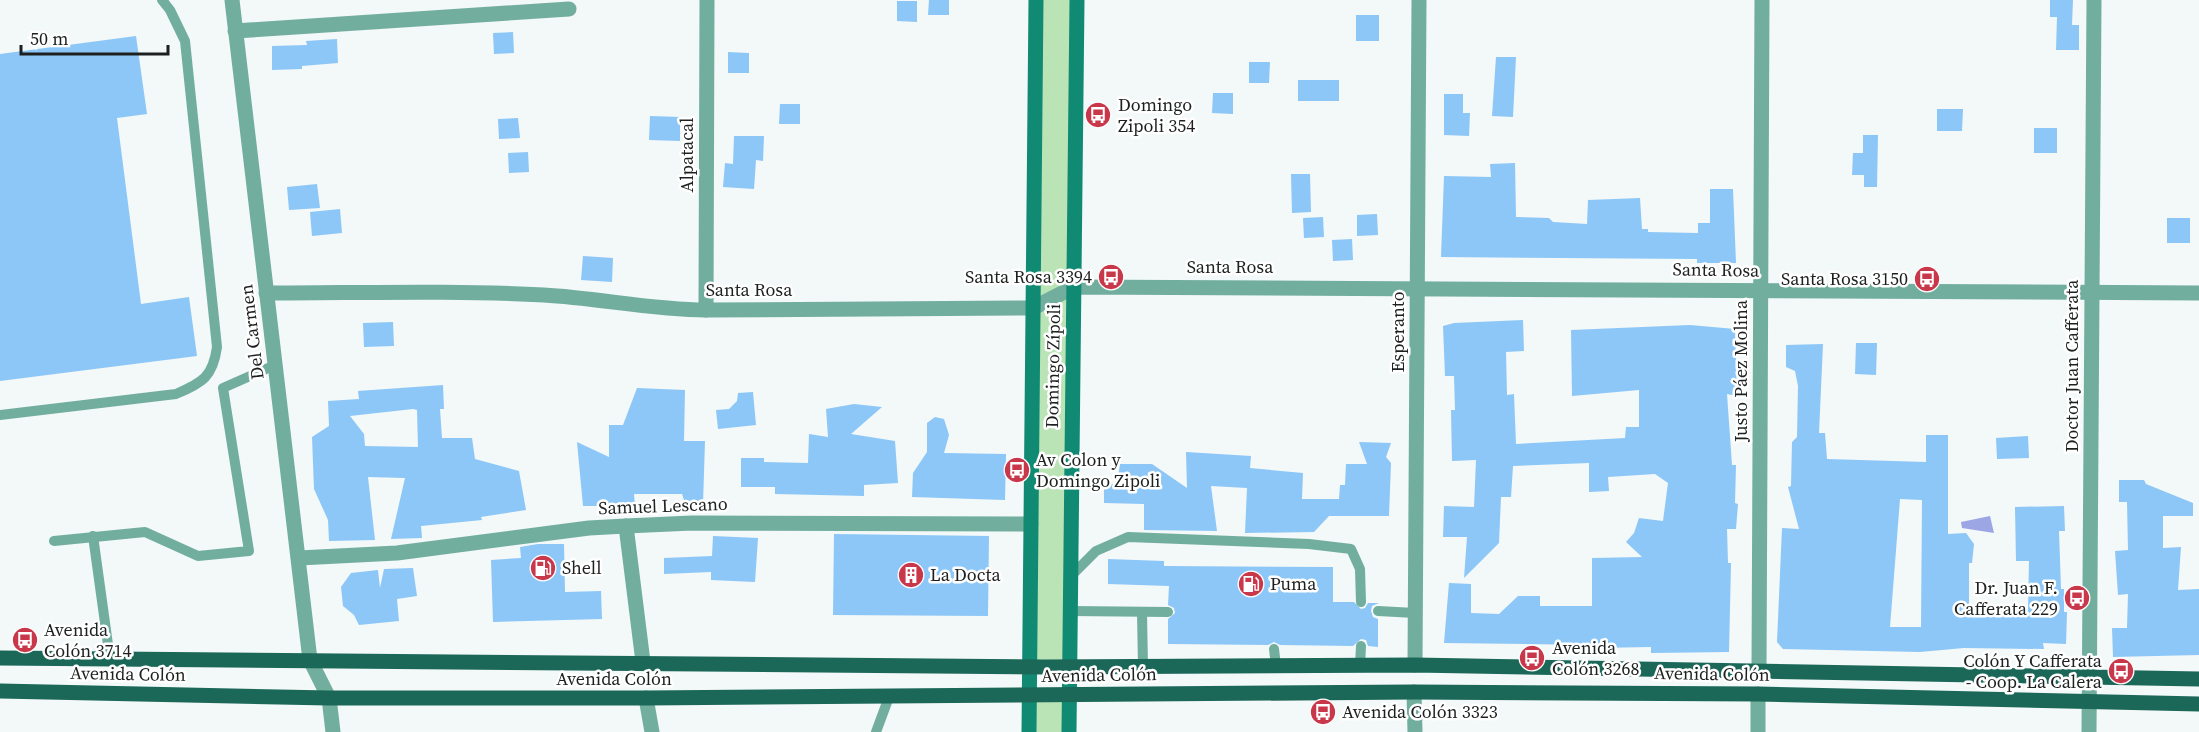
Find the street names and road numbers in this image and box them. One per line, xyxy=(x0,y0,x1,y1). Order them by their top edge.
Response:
street label: Alpatacal xyxy=(674,118,699,192)
street label: Santa Rosa xyxy=(1187,254,1274,279)
street label: Santa Rosa xyxy=(1672,256,1760,283)
street label: Santa Rosa xyxy=(706,277,793,302)
street label: Doctor Juan Cafferata xyxy=(2059,279,2084,452)
street label: Del Carmen xyxy=(233,283,270,381)
street label: Esperanto xyxy=(1385,291,1410,373)
street label: Justo Páez Molina xyxy=(1728,299,1753,443)
street label: Domingo Zípoli xyxy=(1039,304,1066,428)
street label: Samuel Lescano xyxy=(598,491,728,520)
street label: Avenida Colón xyxy=(70,660,186,687)
street label: Avenida Colón xyxy=(1654,660,1770,687)
street label: Avenida Colón xyxy=(1041,661,1157,688)
street label: Avenida Colón xyxy=(556,666,672,691)

